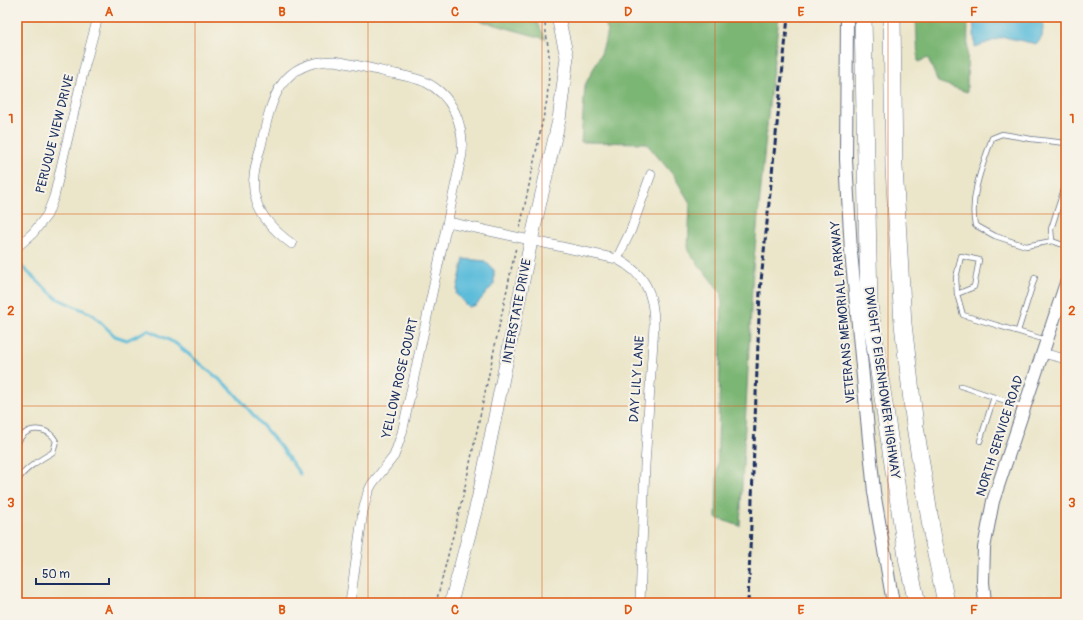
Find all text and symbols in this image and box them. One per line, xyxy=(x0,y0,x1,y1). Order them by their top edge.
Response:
text: A xyxy=(105,4,114,20)
text: B xyxy=(278,4,286,20)
text: C xyxy=(451,4,459,20)
text: D xyxy=(624,4,632,20)
text: E xyxy=(798,4,805,20)
text: F xyxy=(970,4,978,20)
street label: PERUQUE VIEW DRIVE xyxy=(32,73,78,195)
text: 1 xyxy=(8,111,14,127)
text: 1 xyxy=(1069,111,1075,127)
street label: VETERANS MEMORIAL PARKWAY xyxy=(827,220,859,404)
street label: INTERSTATE DRIVE xyxy=(499,257,535,365)
street label: DWIGHT D EISENHOWER HIGHWAY xyxy=(861,286,903,481)
text: 2 xyxy=(7,303,15,319)
text: 2 xyxy=(1068,303,1076,319)
street label: YELLOW ROSE COURT xyxy=(378,316,422,441)
street label: DAY LILY LANE xyxy=(626,335,648,423)
street label: NORTH SERVICE ROAD xyxy=(973,374,1027,498)
text: 3 xyxy=(7,495,15,511)
text: 3 xyxy=(1068,495,1076,511)
scale bar xyxy=(36,560,109,586)
text: 50 m xyxy=(42,567,70,582)
text: A xyxy=(105,602,114,618)
text: B xyxy=(278,602,286,618)
text: C xyxy=(451,602,459,618)
text: D xyxy=(624,602,632,618)
text: E xyxy=(798,602,805,618)
text: F xyxy=(970,602,978,618)

